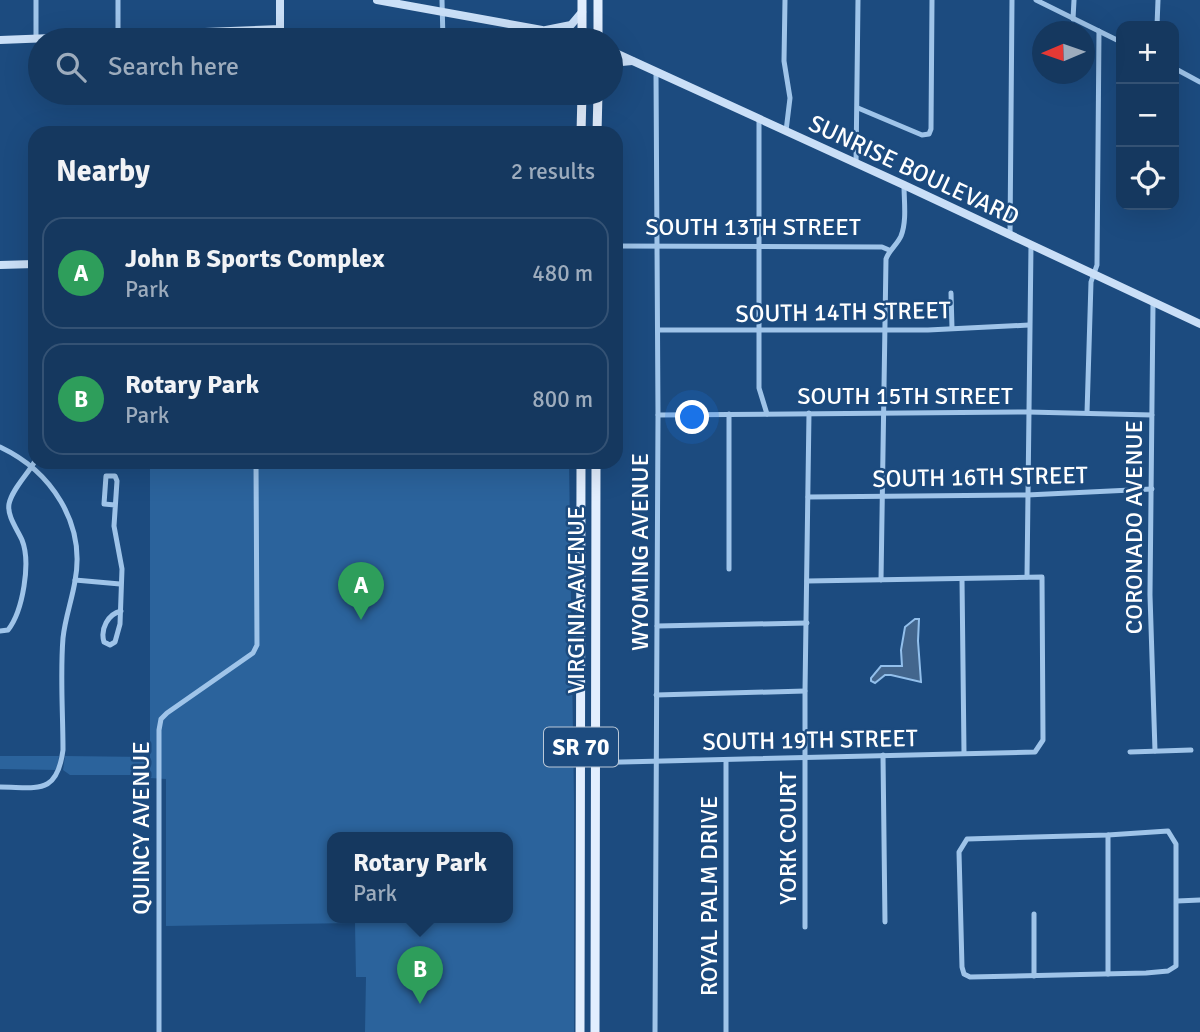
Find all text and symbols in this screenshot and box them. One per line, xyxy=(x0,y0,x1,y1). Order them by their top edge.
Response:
north arrow xyxy=(1032,21,1095,84)
map controls xyxy=(1116,21,1179,210)
button: + xyxy=(1116,21,1179,84)
search box xyxy=(28,28,623,105)
icon: search xyxy=(52,48,90,86)
text: Search here xyxy=(108,51,239,83)
button: − xyxy=(1116,84,1179,147)
street label: SUNRISE BOULEVARD xyxy=(804,108,1024,232)
button: locate xyxy=(1116,147,1179,210)
text: Nearby xyxy=(56,153,150,190)
text: 2 results xyxy=(511,157,595,186)
street label: SOUTH 13TH STREET xyxy=(645,212,861,242)
text: John B Sports Complex xyxy=(125,243,384,275)
text: A xyxy=(74,259,88,288)
text: 480 m xyxy=(532,259,593,288)
text: Park xyxy=(125,275,169,304)
street label: SOUTH 14TH STREET xyxy=(735,295,951,329)
text: Rotary Park xyxy=(125,369,259,401)
street label: SOUTH 15TH STREET xyxy=(797,381,1013,411)
text: B xyxy=(74,385,88,414)
text: 800 m xyxy=(532,385,593,414)
your location xyxy=(675,400,709,434)
text: Park xyxy=(125,401,169,430)
street label: CORONADO AVENUE xyxy=(1119,420,1149,634)
street label: WYOMING AVENUE xyxy=(625,453,655,651)
street label: SOUTH 16TH STREET xyxy=(872,460,1088,494)
street label: VIRGINIA AVENUE xyxy=(561,506,591,694)
pin: A xyxy=(338,562,384,620)
street label: SOUTH 19TH STREET xyxy=(702,723,918,757)
road number: SR 70 xyxy=(544,727,618,766)
street label: QUINCY AVENUE xyxy=(126,741,156,915)
street label: YORK COURT xyxy=(773,771,803,905)
street label: ROYAL PALM DRIVE xyxy=(694,796,724,996)
popup xyxy=(327,832,513,923)
text: Rotary Park xyxy=(353,847,487,879)
text: Park xyxy=(353,879,397,908)
pin: B xyxy=(397,946,443,1004)

